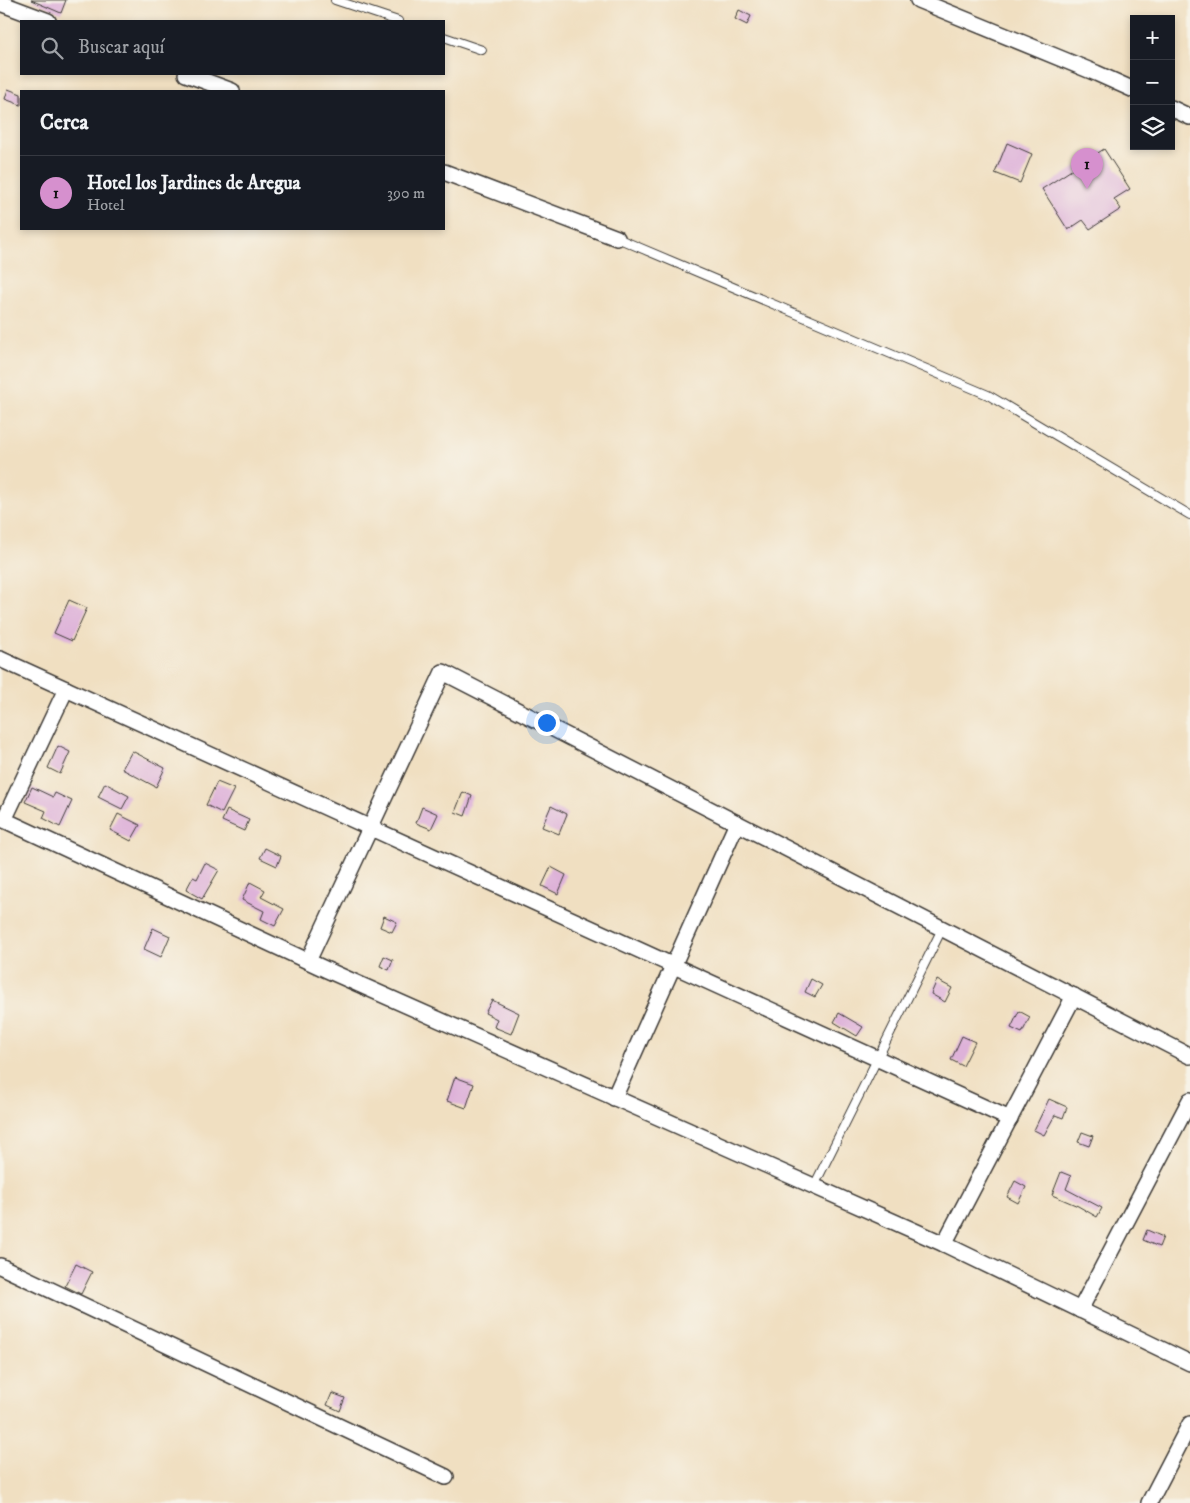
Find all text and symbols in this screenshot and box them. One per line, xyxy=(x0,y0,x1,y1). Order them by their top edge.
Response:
map controls xyxy=(1130,15,1175,150)
button: + xyxy=(1130,15,1175,60)
search box xyxy=(20,20,445,75)
icon: search xyxy=(38,34,66,62)
text: Buscar aquí xyxy=(78,36,164,59)
button: − xyxy=(1130,60,1175,105)
button: layers xyxy=(1130,105,1175,150)
text: Cerca xyxy=(40,110,88,136)
pin: 1 xyxy=(1071,148,1103,189)
text: Hotel los Jardines de Aregua xyxy=(87,172,301,195)
text: 1 xyxy=(53,183,59,203)
text: 390 m xyxy=(387,183,425,203)
text: Hotel xyxy=(87,195,125,215)
your location xyxy=(534,710,560,736)

